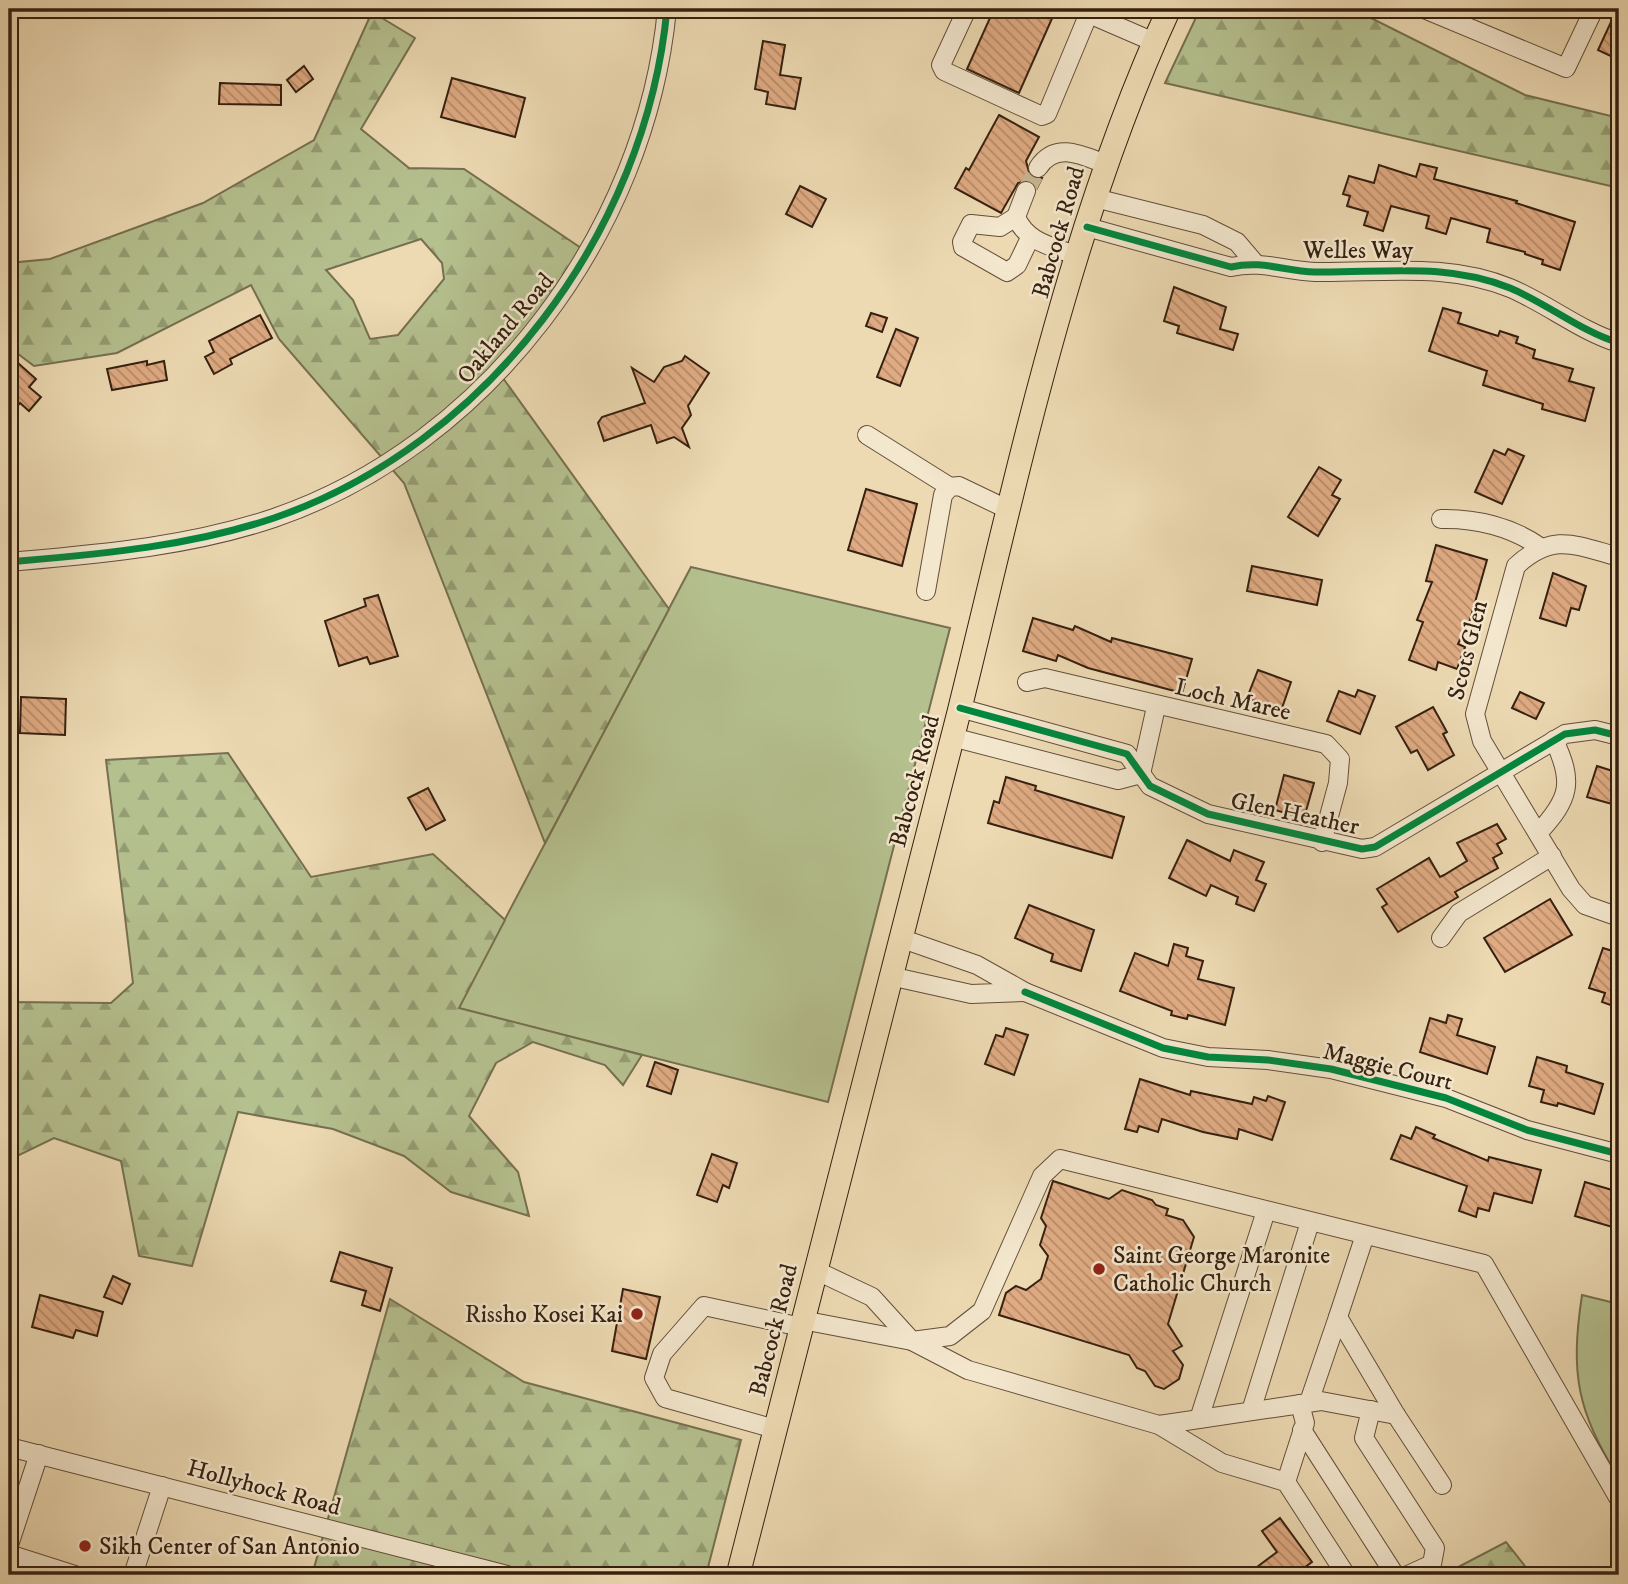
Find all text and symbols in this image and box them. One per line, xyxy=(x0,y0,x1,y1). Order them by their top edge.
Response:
street label: Babcock Road xyxy=(1026,163,1092,302)
street label: Welles Way xyxy=(1302,236,1414,266)
street label: Oakland Road xyxy=(451,267,561,390)
street label: Scots Glen xyxy=(1441,597,1495,703)
street label: Loch Maree xyxy=(1172,672,1294,728)
street label: Babcock Road xyxy=(883,712,947,851)
street label: Glen Heather xyxy=(1228,786,1362,842)
street label: Maggie Court xyxy=(1320,1036,1456,1098)
place label: Saint George Maronite Catholic Church xyxy=(1113,1241,1330,1299)
street label: Babcock Road xyxy=(743,1261,805,1400)
marker: Saint George Maronite Catholic Church xyxy=(1091,1261,1107,1277)
place label: Rissho Kosei Kai xyxy=(465,1300,623,1330)
marker: Rissho Kosei Kai xyxy=(629,1306,645,1322)
street label: Hollyhock Road xyxy=(184,1453,344,1523)
place label: Sikh Center of San Antonio xyxy=(99,1532,360,1562)
marker: Sikh Center of San Antonio xyxy=(77,1538,93,1554)

